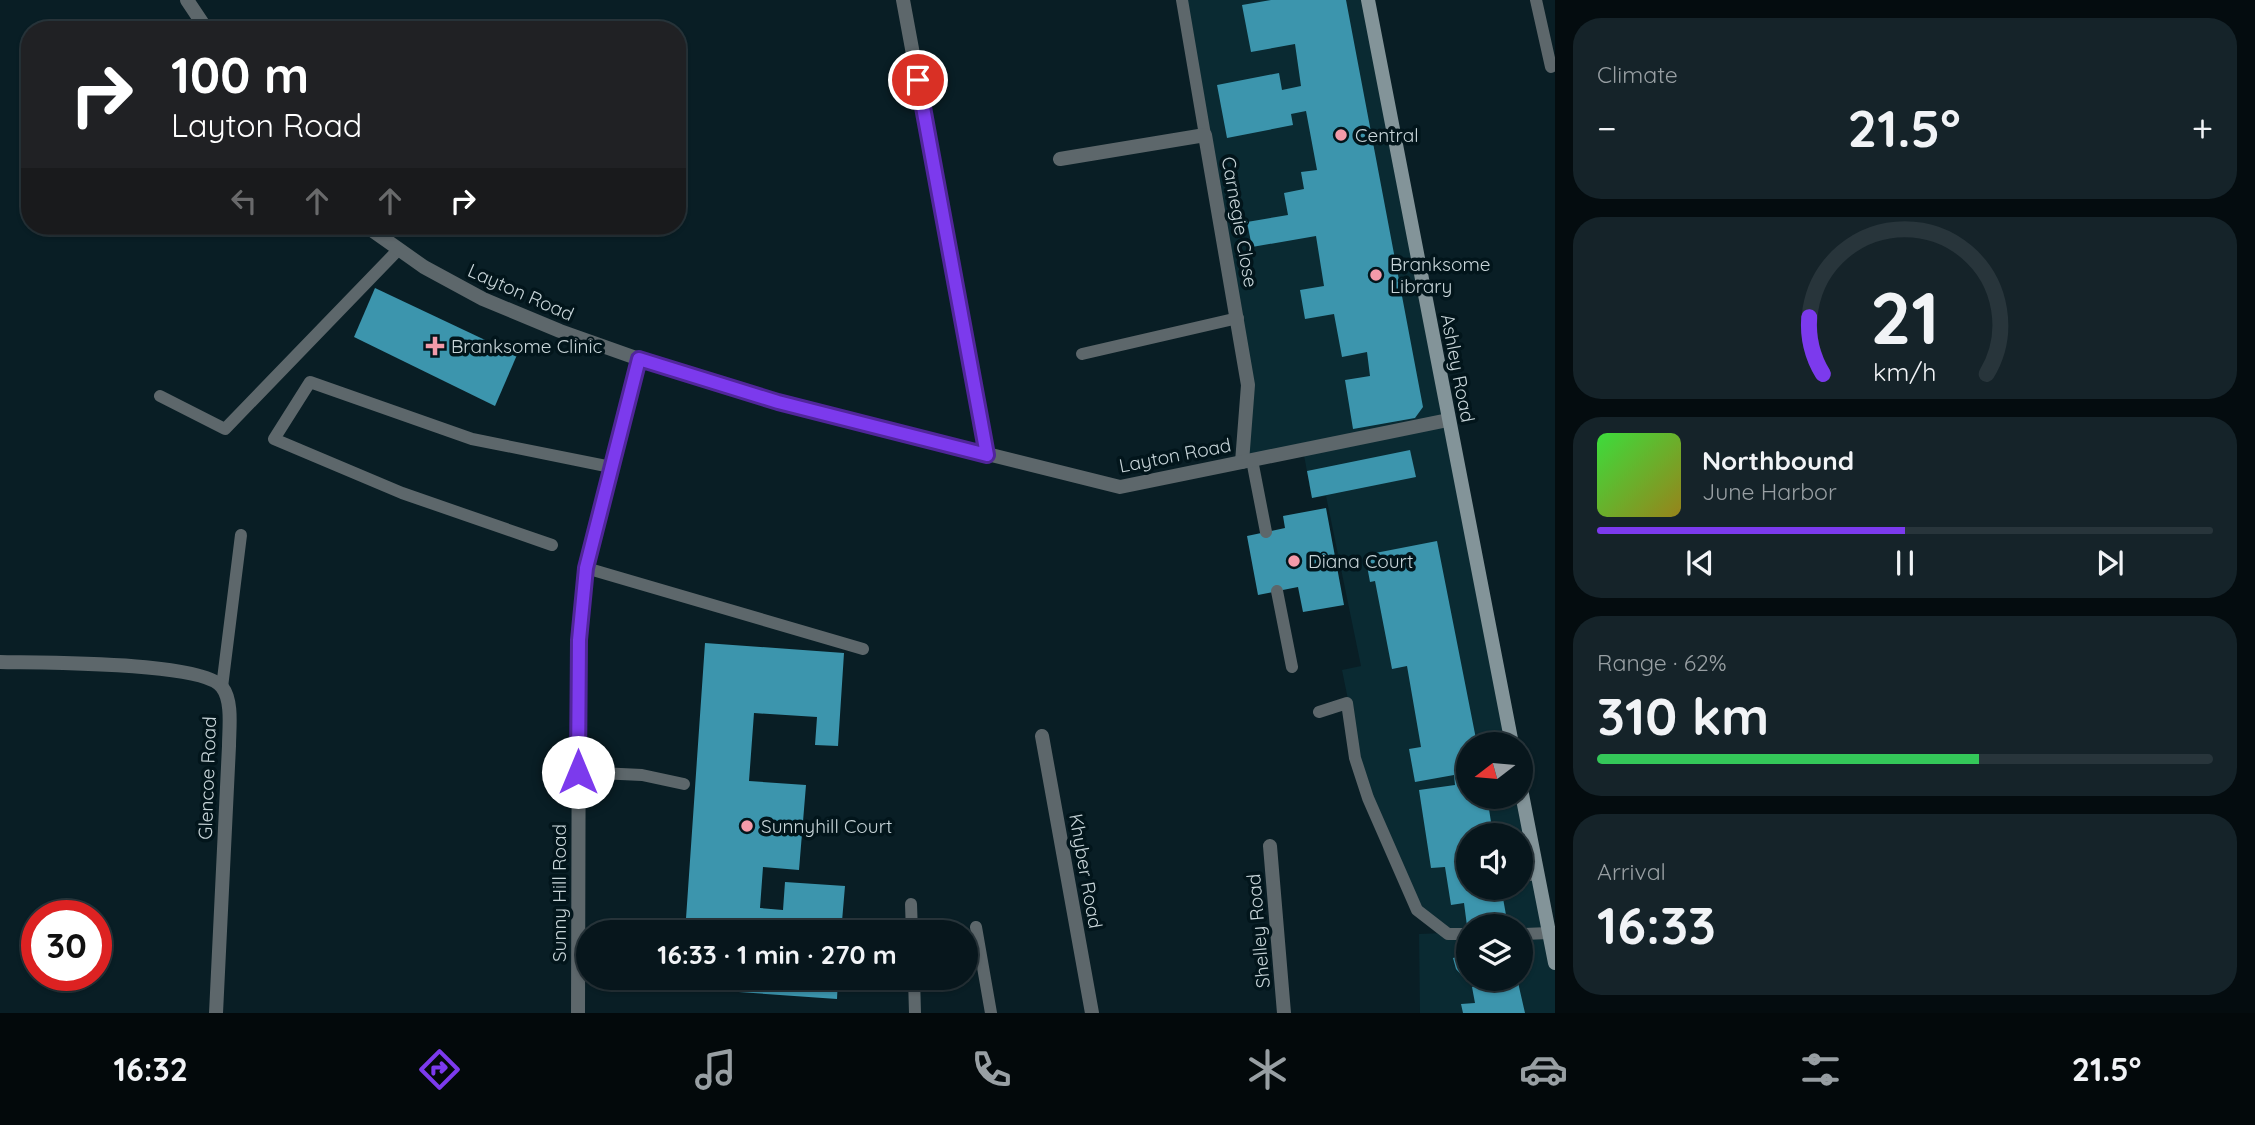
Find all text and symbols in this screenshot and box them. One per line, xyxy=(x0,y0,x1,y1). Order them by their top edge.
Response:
text: 100 m xyxy=(171,44,309,105)
icon: right xyxy=(56,49,147,140)
pin xyxy=(888,50,948,110)
text: Climate xyxy=(1597,60,1678,89)
icon: arrive xyxy=(899,61,937,99)
text: 21.5° xyxy=(1848,95,1961,160)
text: − xyxy=(1597,104,1617,152)
text: + xyxy=(2192,104,2213,152)
text: Layton Road xyxy=(171,105,362,145)
place label: Central xyxy=(1355,123,1419,147)
marker: Central xyxy=(1333,127,1349,143)
street label: Carnegie Close xyxy=(1217,155,1263,289)
icon: left xyxy=(225,182,263,220)
icon: ahead xyxy=(298,182,336,220)
icon: ahead xyxy=(371,182,409,220)
icon: right xyxy=(444,182,482,220)
place label: Branksome Library xyxy=(1390,252,1490,298)
street label: Layton Road xyxy=(464,258,578,326)
marker: Branksome Library xyxy=(1368,267,1384,283)
text: 21 xyxy=(1870,271,1940,362)
street label: Ashley Road xyxy=(1436,312,1480,424)
place label: Branksome Clinic xyxy=(451,334,603,358)
marker: Branksome Clinic xyxy=(425,336,445,356)
text: km/h xyxy=(1873,356,1937,387)
street label: Layton Road xyxy=(1117,432,1233,478)
text: Northbound xyxy=(1702,444,1854,477)
text: June Harbor xyxy=(1702,477,1837,506)
icon: previous xyxy=(1681,544,1719,582)
icon: pause xyxy=(1886,544,1924,582)
icon: next xyxy=(2091,544,2129,582)
place label: Diana Court xyxy=(1308,549,1413,573)
marker: Diana Court xyxy=(1286,553,1302,569)
text: Range · 62% xyxy=(1597,648,1727,677)
text: 310 km xyxy=(1597,683,1769,748)
street label: Glencoe Road xyxy=(193,716,221,840)
north arrow xyxy=(1456,732,1533,808)
map controls xyxy=(1456,732,1533,991)
position arrow xyxy=(541,735,615,809)
street label: Khyber Road xyxy=(1064,812,1108,930)
place label: Sunnyhill Court xyxy=(761,814,892,838)
marker: Sunnyhill Court xyxy=(739,818,755,834)
button: sound xyxy=(1456,823,1533,900)
street label: Sunny Hill Road xyxy=(547,824,571,962)
text: Arrival xyxy=(1597,857,1666,886)
street label: Shelley Road xyxy=(1241,873,1275,989)
text: 16:33 xyxy=(1597,892,1716,957)
speed limit sign: 30 xyxy=(21,900,112,991)
button: layers xyxy=(1456,914,1533,991)
text: 16:33 · 1 min · 270 m xyxy=(657,938,897,971)
icon: directions xyxy=(415,1045,464,1094)
icon: music xyxy=(691,1045,740,1094)
icon: phone xyxy=(967,1045,1016,1094)
icon: climate xyxy=(1243,1045,1292,1094)
icon: car xyxy=(1519,1045,1568,1094)
icon: filters xyxy=(1796,1045,1845,1094)
text: 16:32 xyxy=(114,1049,188,1089)
text: 21.5° xyxy=(2072,1049,2141,1089)

